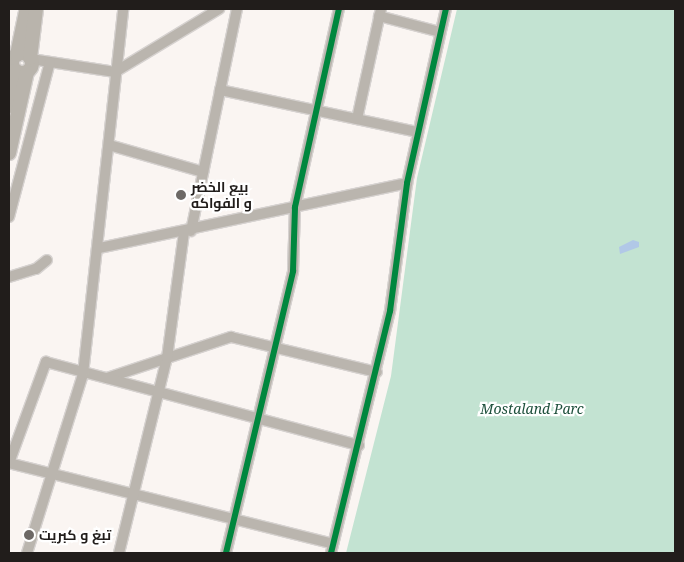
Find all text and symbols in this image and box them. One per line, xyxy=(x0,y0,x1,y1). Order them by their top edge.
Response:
place label: بيع الخضر و الفواكه xyxy=(191,179,252,212)
marker: بيع الخضر و الفواكه xyxy=(175,189,187,201)
park label: Mostaland Parc xyxy=(480,401,584,417)
place label: تبغ و كبريت xyxy=(39,527,111,543)
marker: تبغ و كبريت xyxy=(23,529,35,541)

